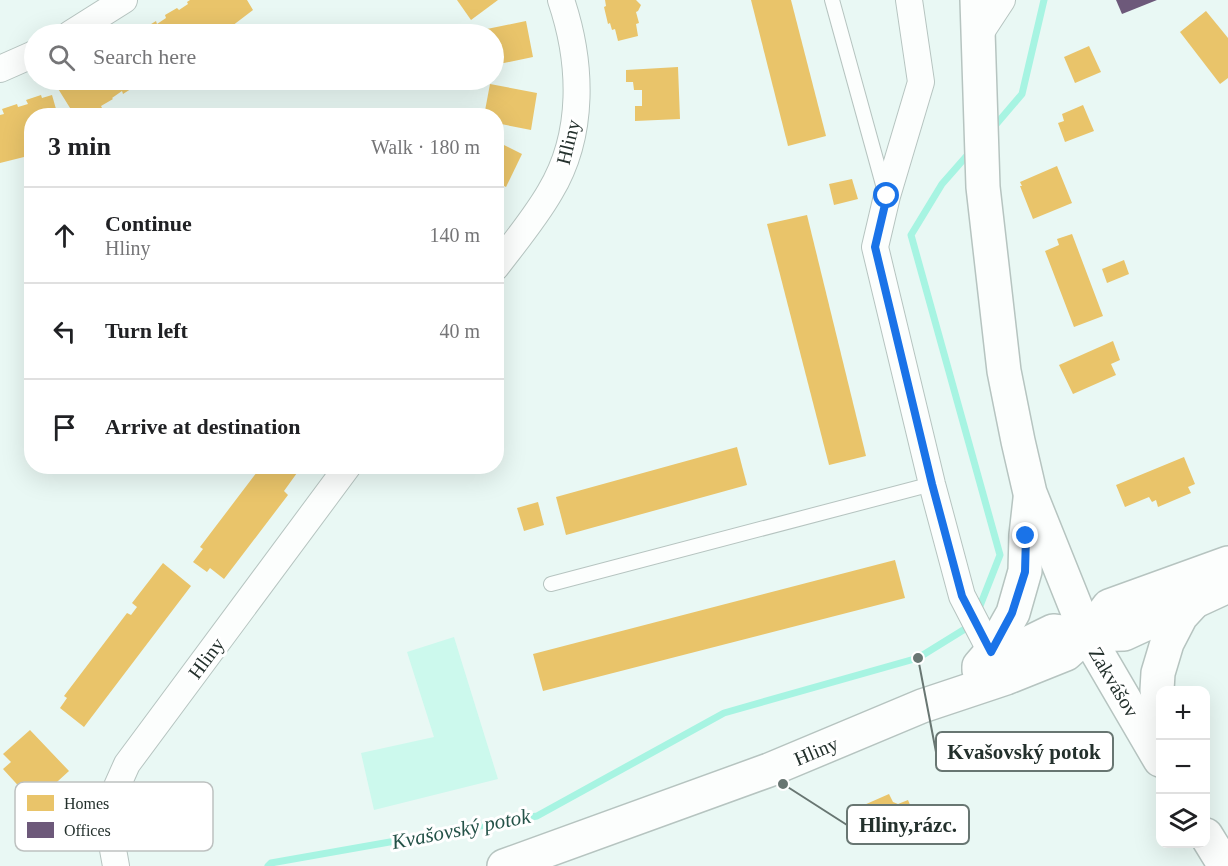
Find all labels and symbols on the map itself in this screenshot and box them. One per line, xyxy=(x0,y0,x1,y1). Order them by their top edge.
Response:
street label: Hliny xyxy=(552,117,585,167)
route start xyxy=(873,182,899,208)
route end xyxy=(1012,522,1038,548)
street label: Hliny xyxy=(184,633,229,683)
street label: Zakvášov xyxy=(1085,643,1143,721)
street label: Hliny xyxy=(791,732,842,771)
callout: Kvašovský potok xyxy=(936,732,1113,771)
text: Kvašovský potok xyxy=(947,740,1101,764)
legend xyxy=(15,782,213,851)
text: Homes xyxy=(64,795,109,812)
water label: Kvašovský potok xyxy=(389,804,533,854)
callout: Hliny,rázc. xyxy=(847,805,969,844)
text: Hliny,rázc. xyxy=(859,813,957,837)
text: Offices xyxy=(64,822,111,839)

